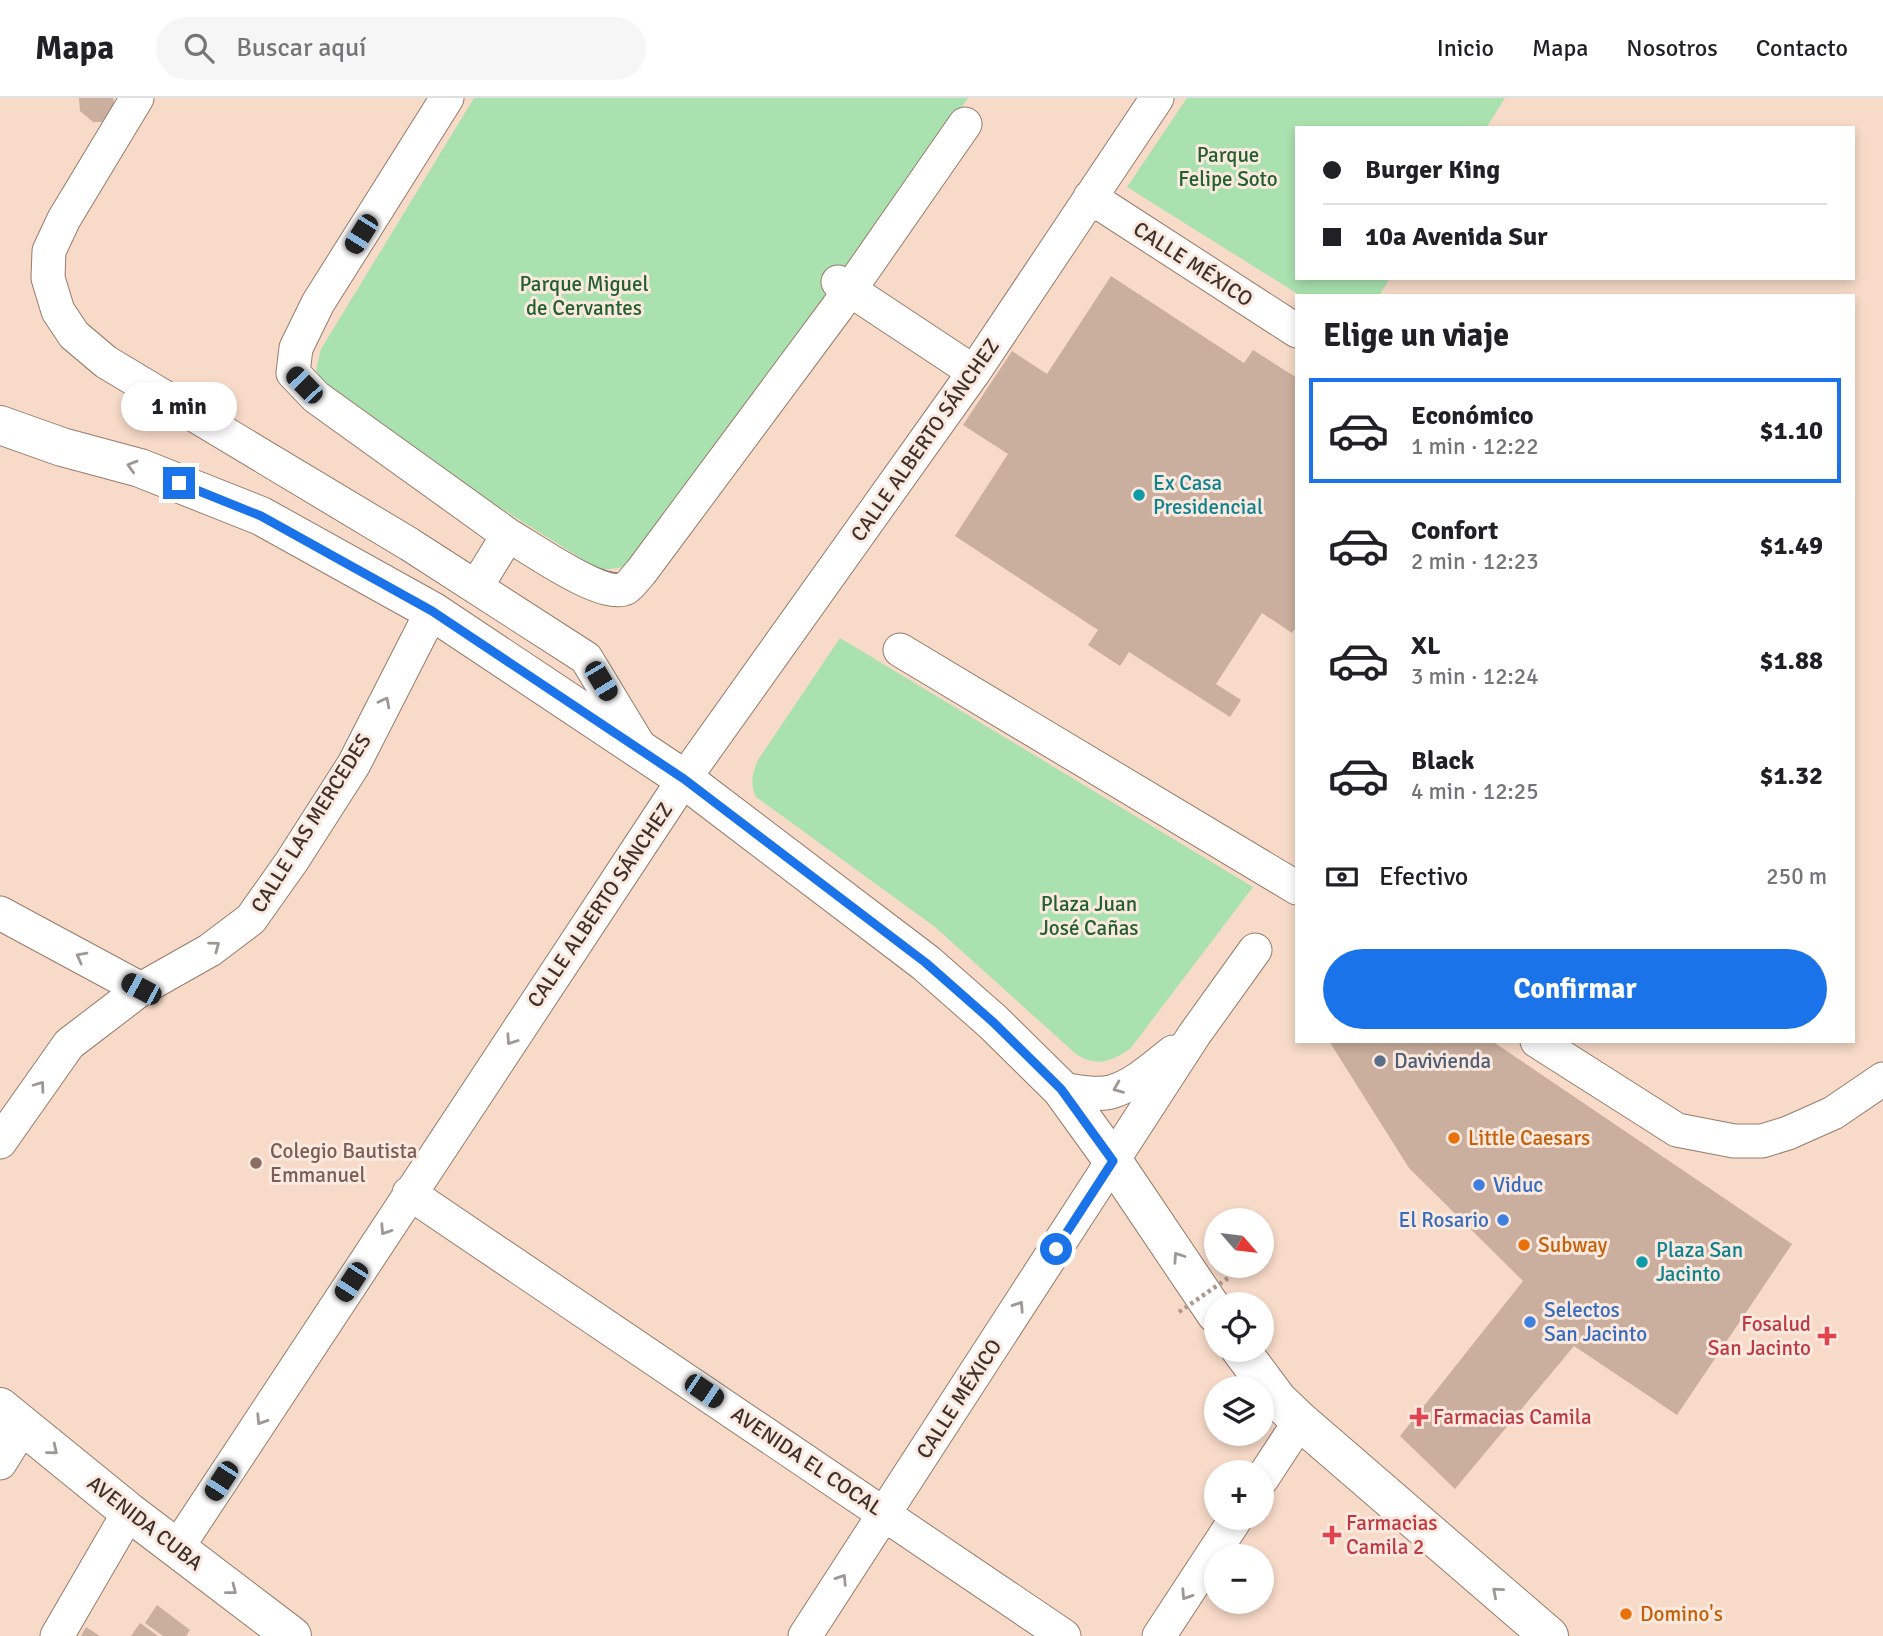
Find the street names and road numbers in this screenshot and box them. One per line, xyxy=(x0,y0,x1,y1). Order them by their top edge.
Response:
street label: CALLE MÉXICO xyxy=(1128,216,1258,312)
street label: CALLE ALBERTO SÁNCHEZ xyxy=(845,334,1005,546)
street label: CALLE LAS MERCEDES xyxy=(245,729,377,917)
street label: CALLE ALBERTO SÁNCHEZ xyxy=(522,798,678,1012)
street label: CALLE MÉXICO xyxy=(911,1334,1007,1464)
street label: AVENIDA EL COCAL xyxy=(726,1401,888,1521)
street label: AVENIDA CUBA xyxy=(82,1470,208,1576)

